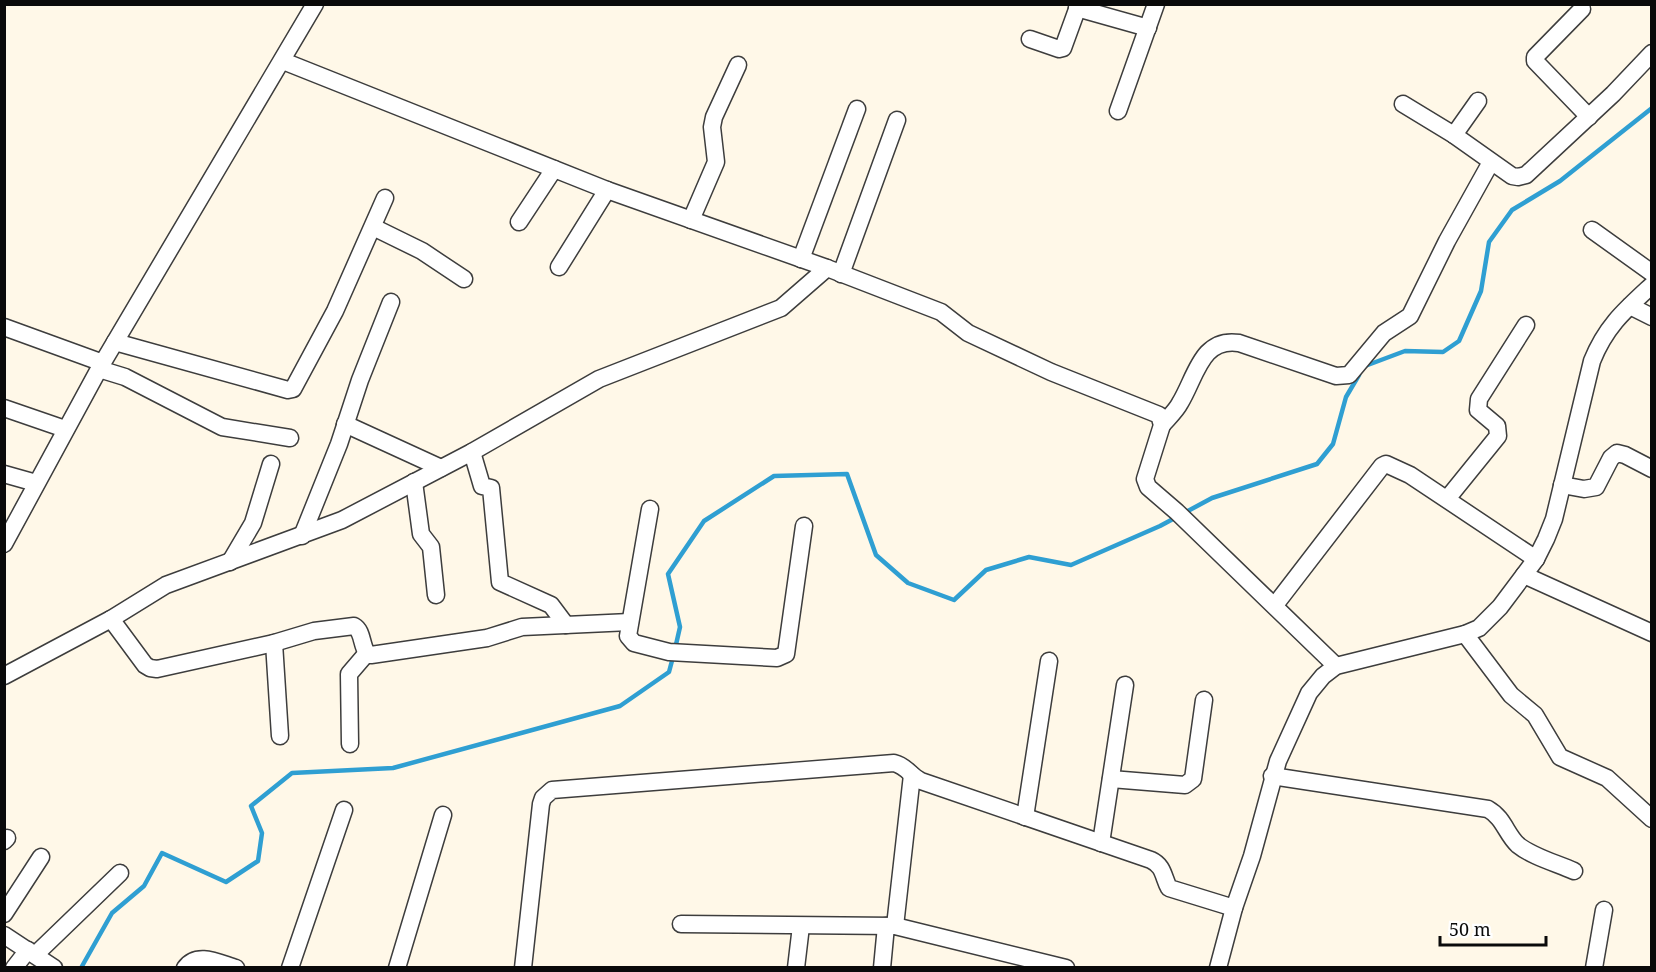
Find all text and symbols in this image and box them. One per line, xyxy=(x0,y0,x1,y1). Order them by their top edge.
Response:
scale bar xyxy=(1440,909,1546,947)
text: 50 m xyxy=(1449,917,1491,941)

